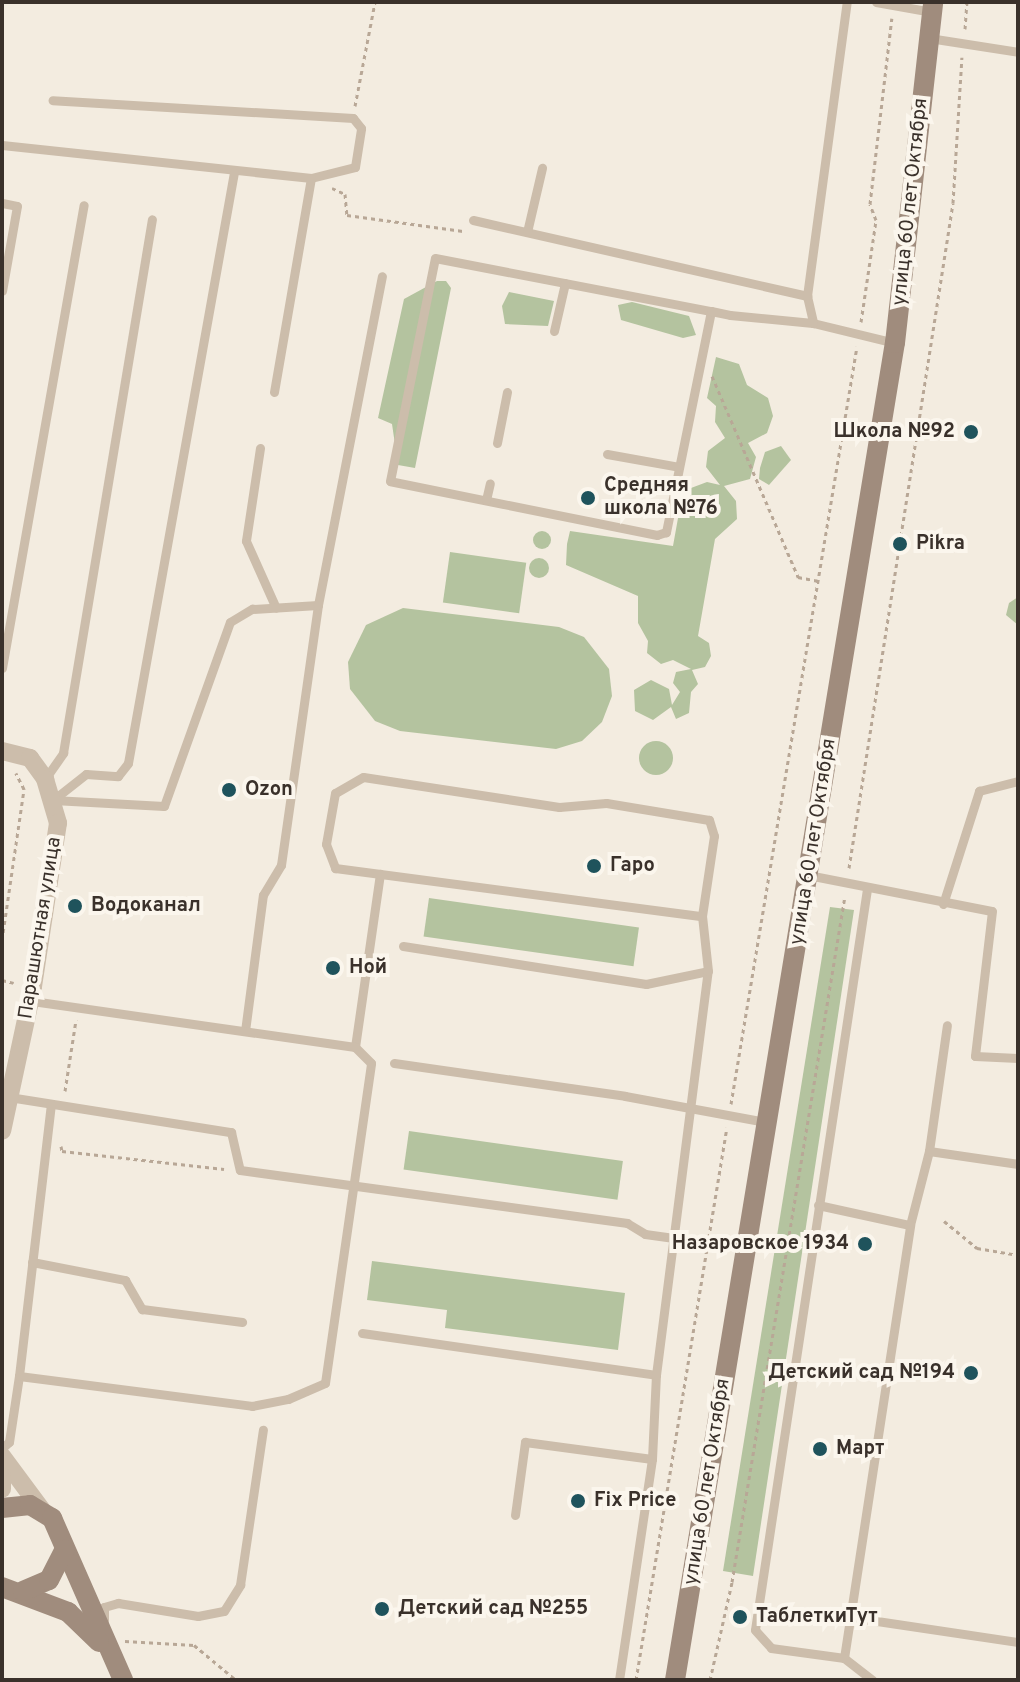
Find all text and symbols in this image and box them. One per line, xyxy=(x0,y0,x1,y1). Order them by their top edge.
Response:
street label: улица 60 лет Октября xyxy=(888,97,934,307)
place label: Школа №92 xyxy=(834,420,955,444)
marker: Школа №92 xyxy=(962,423,980,441)
place label: Средняя школа №76 xyxy=(604,474,718,521)
marker: Средняя школа №76 xyxy=(579,489,597,507)
place label: Pikra xyxy=(916,532,965,556)
marker: Pikra xyxy=(891,535,909,553)
street label: улица 60 лет Октября xyxy=(786,737,842,947)
place label: Ozon xyxy=(245,778,293,802)
marker: Ozon xyxy=(220,781,238,799)
street label: Парашютная улица xyxy=(15,835,67,1021)
place label: Гаро xyxy=(610,854,655,878)
marker: Гаро xyxy=(585,857,603,875)
place label: Водоканал xyxy=(91,894,201,918)
marker: Водоканал xyxy=(66,897,84,915)
place label: Ной xyxy=(349,956,387,980)
marker: Ной xyxy=(324,959,342,977)
place label: Назаровское 1934 xyxy=(672,1232,849,1256)
marker: Назаровское 1934 xyxy=(856,1235,874,1253)
place label: Детский сад №194 xyxy=(768,1361,955,1385)
marker: Детский сад №194 xyxy=(962,1364,980,1382)
street label: улица 60 лет Октября xyxy=(680,1377,736,1587)
place label: Март xyxy=(836,1437,884,1461)
marker: Март xyxy=(811,1440,829,1458)
place label: Fix Price xyxy=(594,1489,676,1513)
marker: Fix Price xyxy=(569,1492,587,1510)
place label: Детский сад №255 xyxy=(398,1597,588,1621)
marker: Детский сад №255 xyxy=(373,1600,391,1618)
place label: ТаблеткиТут xyxy=(756,1605,878,1629)
marker: ТаблеткиТут xyxy=(731,1608,749,1626)

